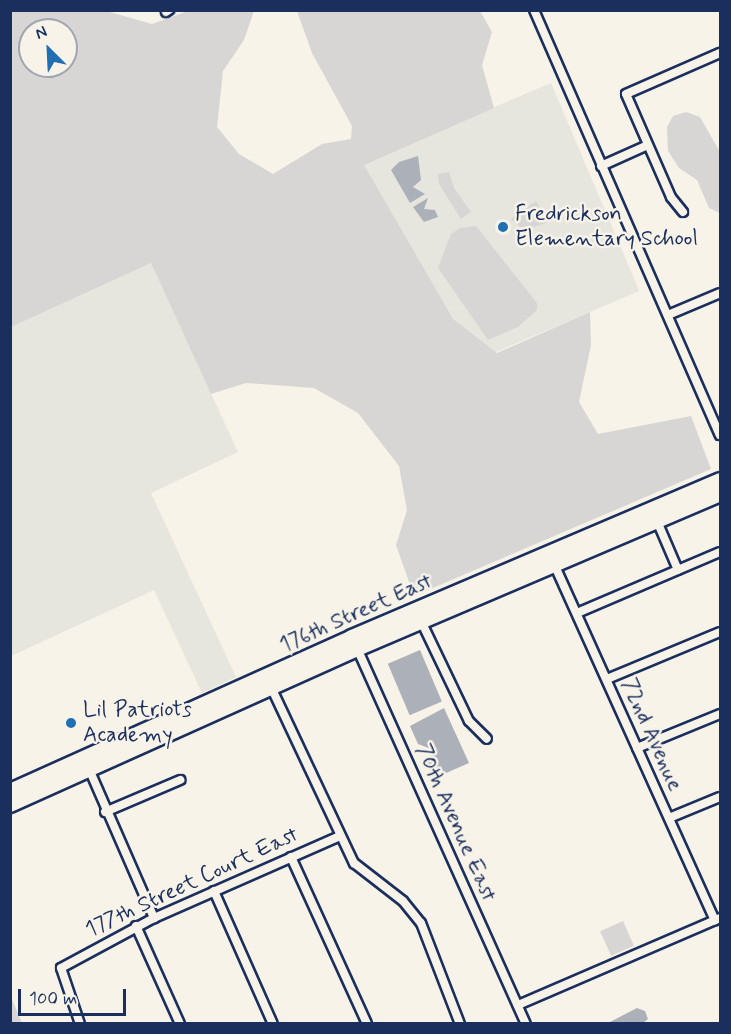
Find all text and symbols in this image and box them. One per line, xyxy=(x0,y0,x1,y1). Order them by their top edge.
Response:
north arrow xyxy=(18,18,78,78)
text: N xyxy=(32,21,50,45)
place label: Fredrickson Elementary School xyxy=(515,201,698,252)
marker: Fredrickson Elementary School xyxy=(496,220,510,234)
street label: 176th Street East xyxy=(276,569,436,659)
street label: 72nd Avenue xyxy=(614,674,688,796)
place label: Lil Patriots Academy xyxy=(83,697,189,748)
marker: Lil Patriots Academy xyxy=(64,716,78,730)
street label: 70th Avenue East xyxy=(410,743,500,903)
street label: 177th Street Court East xyxy=(85,824,299,942)
scale bar xyxy=(21,977,129,1015)
text: 100 m xyxy=(29,987,77,1011)

